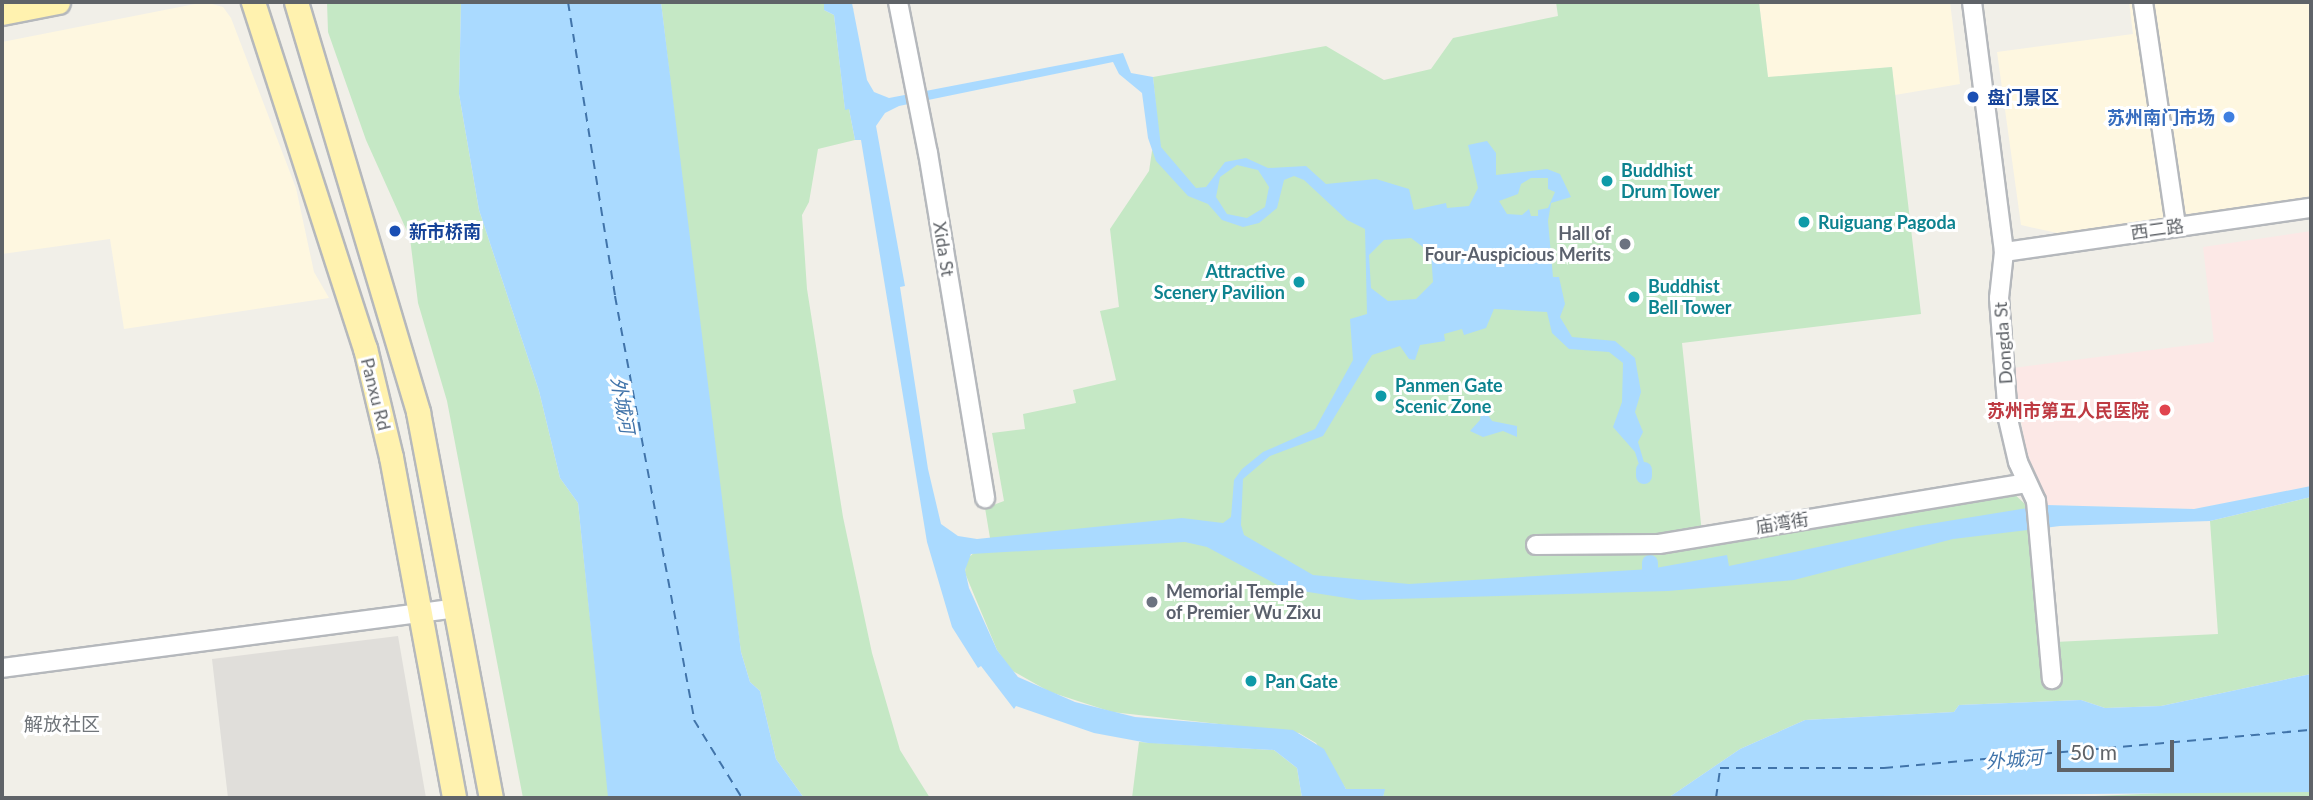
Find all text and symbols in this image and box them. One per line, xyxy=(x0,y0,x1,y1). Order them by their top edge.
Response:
place label: 盘门景区 xyxy=(1987,86,2059,108)
marker: 盘门景区 xyxy=(1965,89,1981,105)
place label: 苏州南门市场 xyxy=(2107,106,2215,128)
marker: 苏州南门市场 xyxy=(2221,109,2237,125)
place label: Buddhist Drum Tower xyxy=(1621,160,1720,202)
marker: Buddhist Drum Tower xyxy=(1599,173,1615,189)
place label: Ruiguang Pagoda xyxy=(1818,211,1956,233)
marker: Ruiguang Pagoda xyxy=(1796,214,1812,230)
street label: 西二路 xyxy=(2129,215,2185,243)
place label: 新市桥南 xyxy=(409,220,481,242)
street label: Xida St xyxy=(929,220,959,278)
marker: 新市桥南 xyxy=(387,223,403,239)
place label: Hall of Four-Auspicious Merits xyxy=(1424,223,1611,266)
marker: Hall of Four-Auspicious Merits xyxy=(1617,236,1633,252)
place label: Attractive Scenery Pavilion xyxy=(1153,261,1285,304)
marker: Attractive Scenery Pavilion xyxy=(1291,274,1307,290)
place label: Buddhist Bell Tower xyxy=(1648,276,1732,318)
marker: Buddhist Bell Tower xyxy=(1626,289,1642,305)
street label: Dongda St xyxy=(1989,301,2017,385)
street label: Panxu Rd xyxy=(357,355,395,433)
water label: 外城河 xyxy=(607,375,639,435)
place label: Panmen Gate Scenic Zone xyxy=(1395,375,1503,418)
marker: Panmen Gate Scenic Zone xyxy=(1373,388,1389,404)
place label: 苏州市第五人民医院 xyxy=(1987,399,2149,421)
marker: 苏州市第五人民医院 xyxy=(2155,400,2175,420)
street label: 庙湾街 xyxy=(1754,508,1810,538)
place label: Memorial Temple of Premier Wu Zixu xyxy=(1166,581,1322,624)
marker: Memorial Temple of Premier Wu Zixu xyxy=(1144,594,1160,610)
place label: Pan Gate xyxy=(1265,670,1338,692)
marker: Pan Gate xyxy=(1243,673,1259,689)
district label: 解放社区 xyxy=(24,713,100,735)
scale bar xyxy=(2061,726,2178,770)
text: 50 m xyxy=(2070,739,2117,764)
water label: 外城河 xyxy=(1985,745,2043,773)

